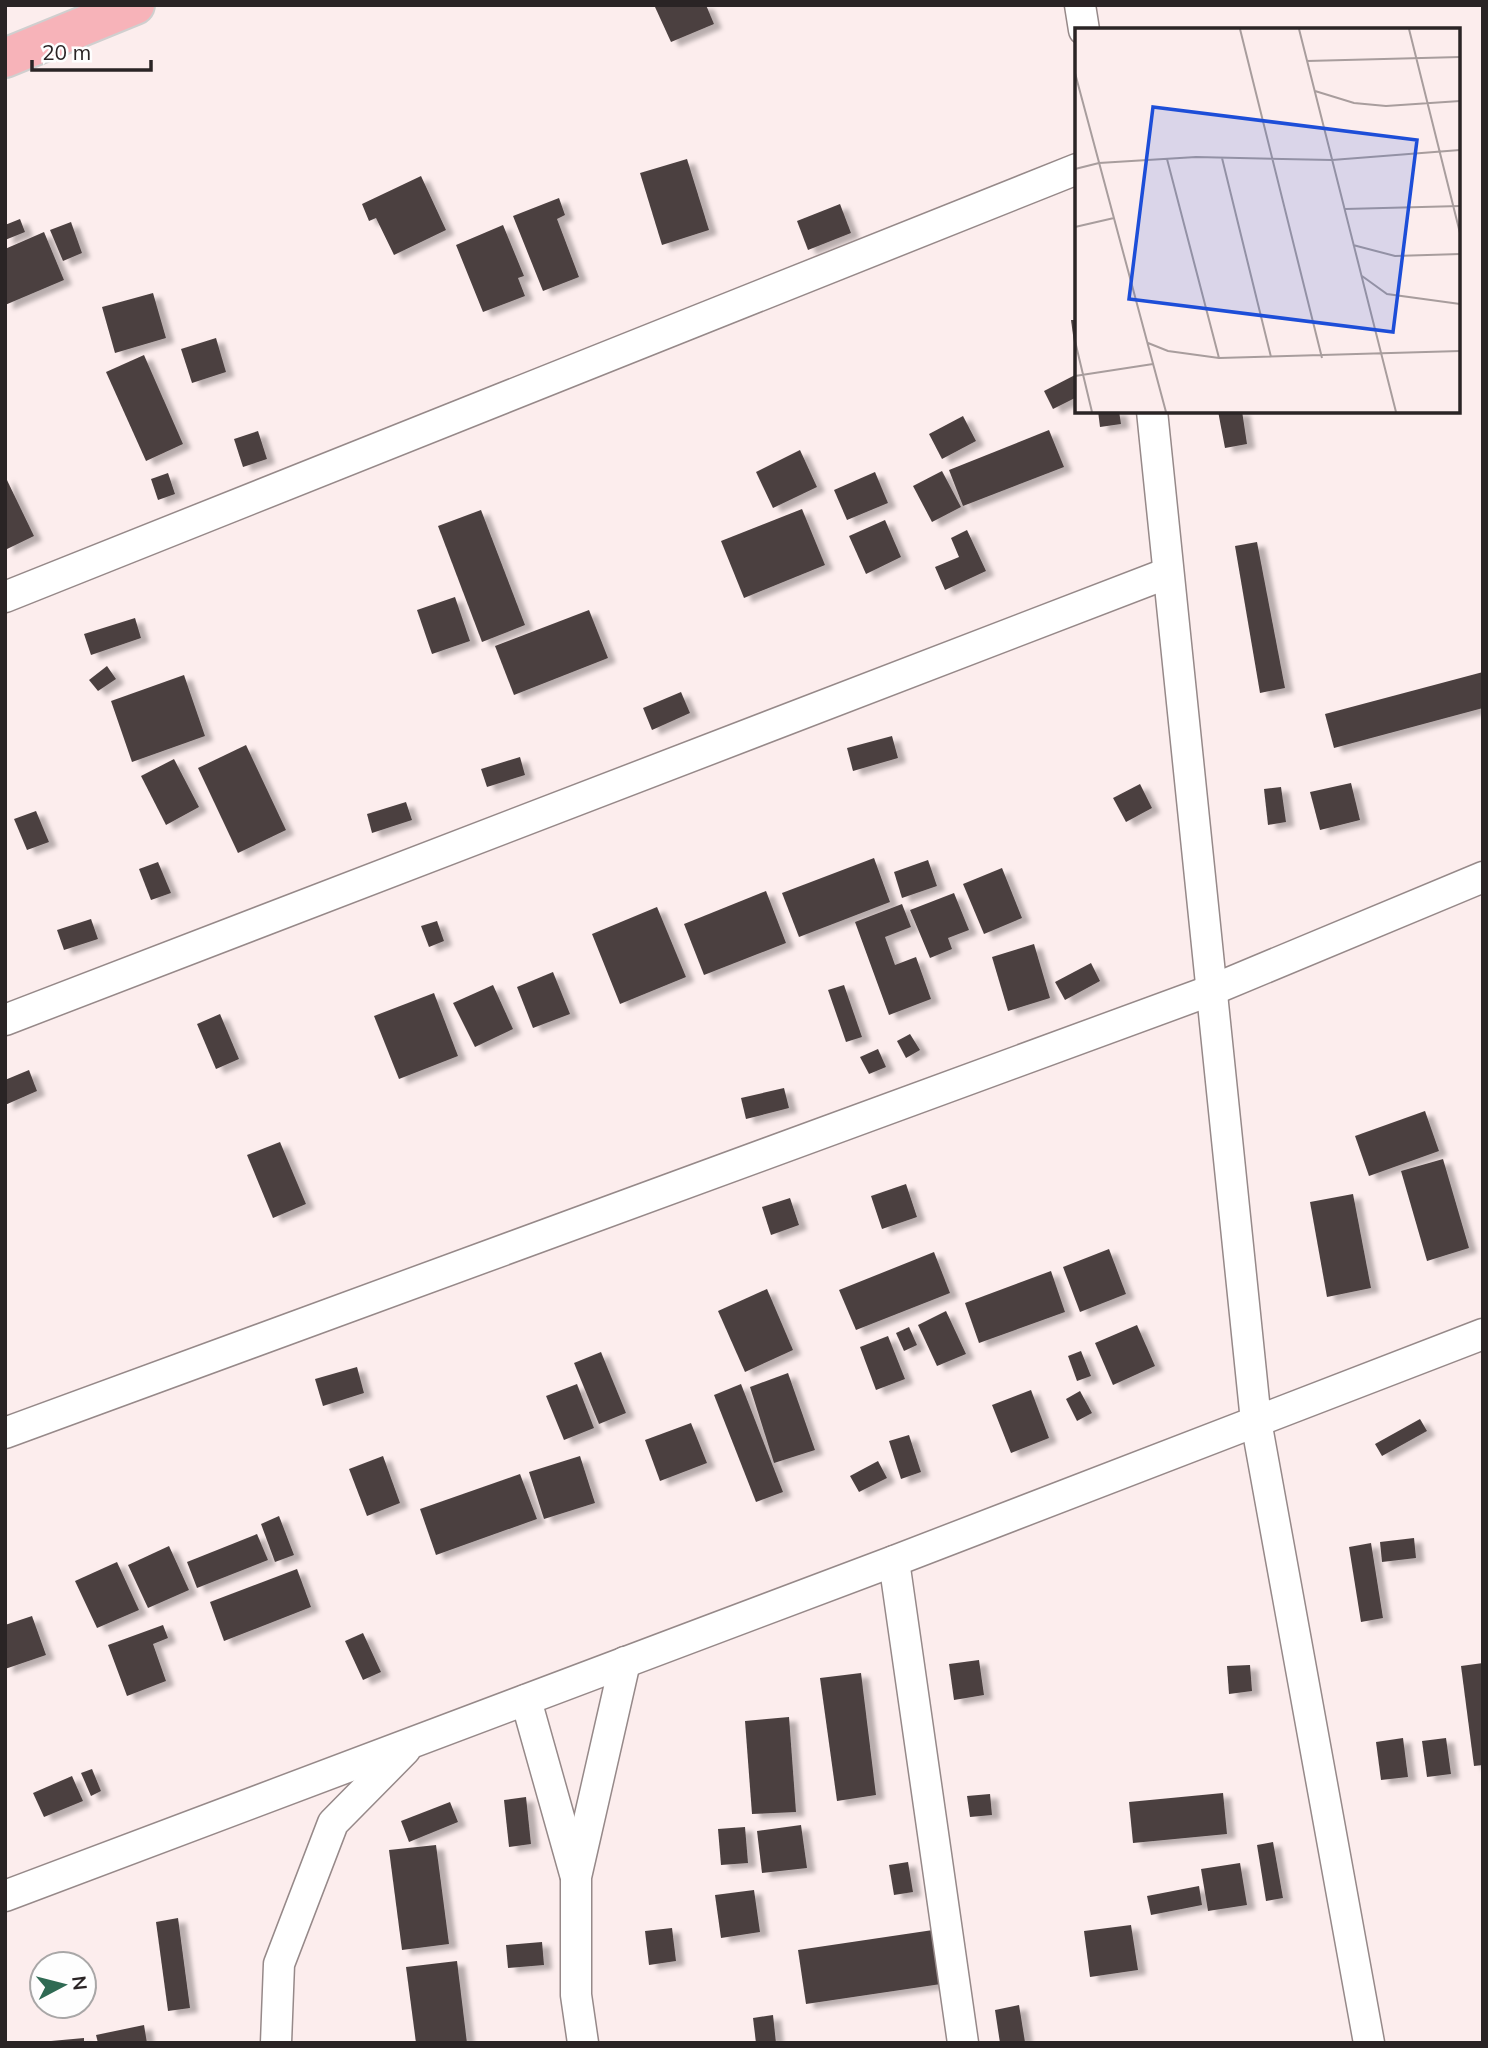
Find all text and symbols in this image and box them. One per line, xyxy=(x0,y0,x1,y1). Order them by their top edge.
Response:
scale bar xyxy=(32,28,150,72)
inset map xyxy=(1075,28,1460,413)
text: 20 m xyxy=(42,39,91,65)
north arrow xyxy=(28,1950,98,2020)
text: N xyxy=(67,1974,93,1992)

